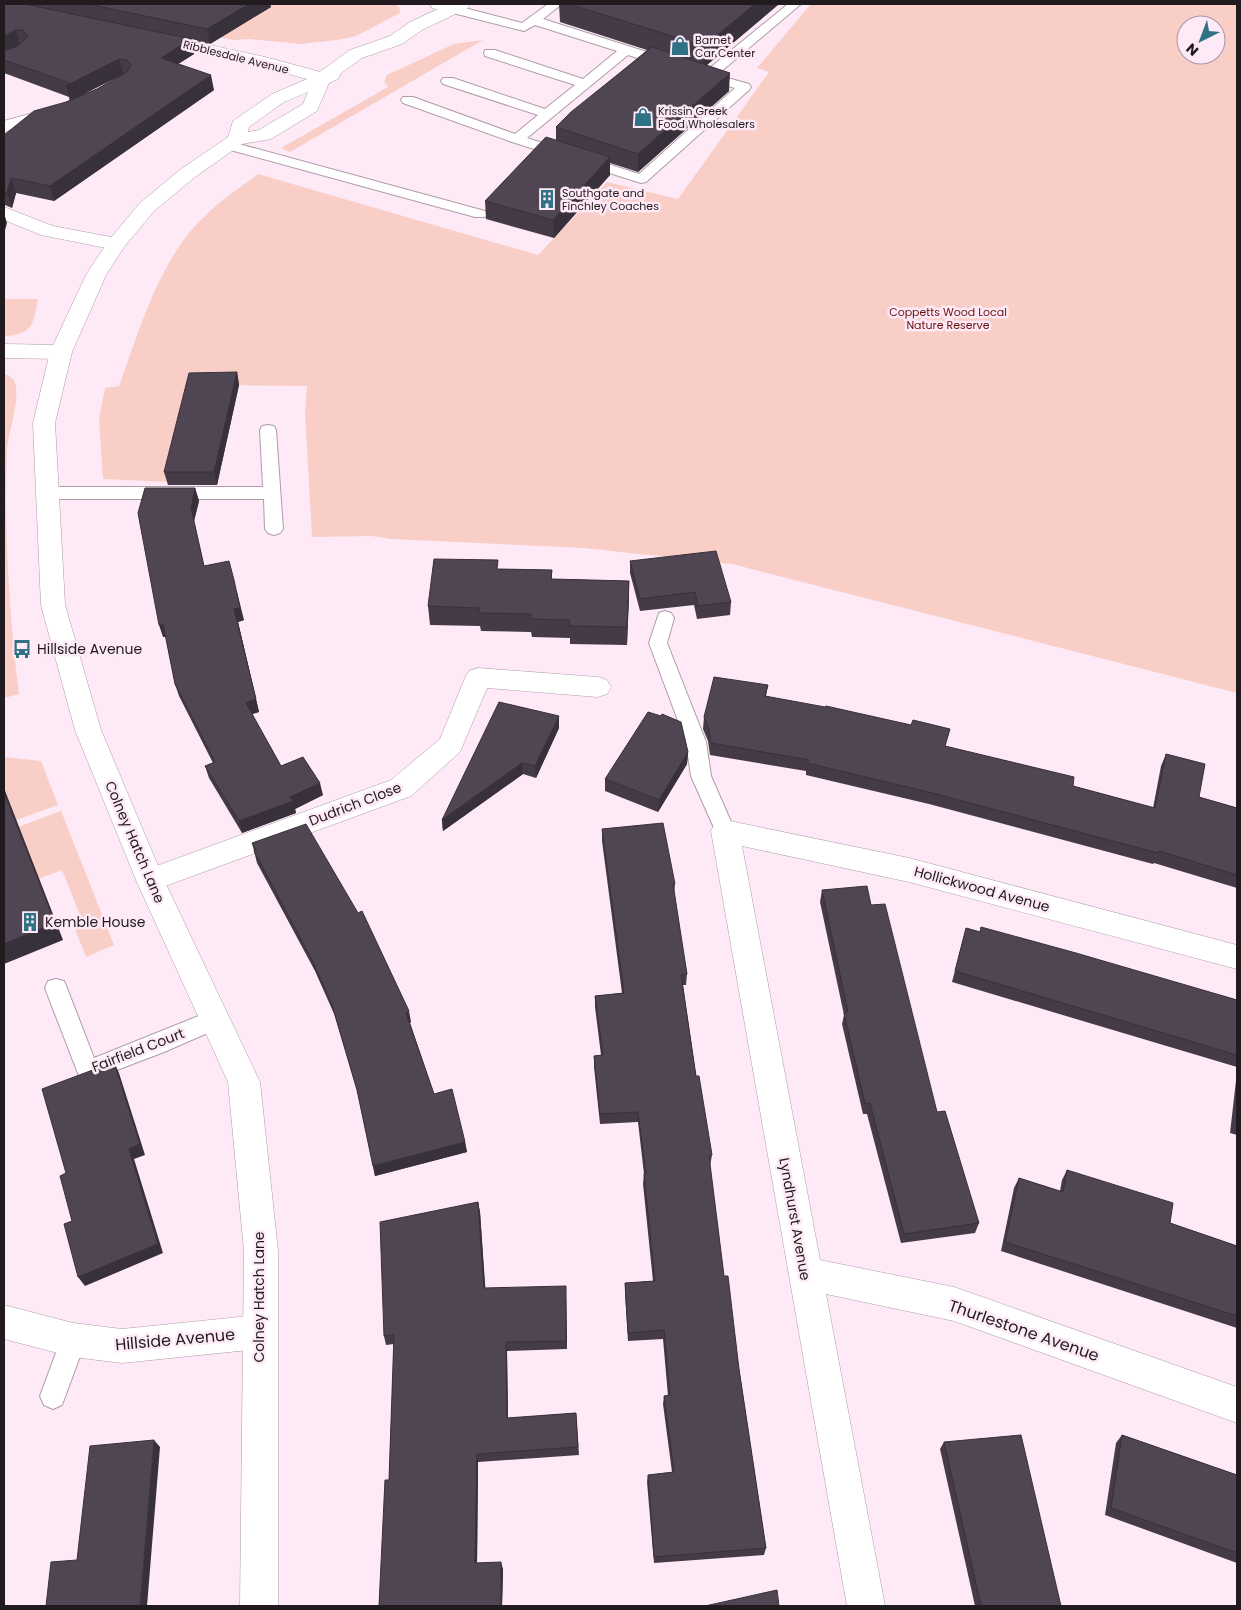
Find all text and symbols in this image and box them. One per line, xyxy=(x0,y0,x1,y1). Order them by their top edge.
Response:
north arrow xyxy=(1176,15,1226,65)
place label: Barnet Car Center xyxy=(695,32,755,61)
shop icon: Barnet Car Center xyxy=(669,35,691,57)
street label: Ribblesdale Avenue xyxy=(182,36,291,78)
text: N xyxy=(1182,39,1203,61)
place label: Krissin Greek Food Wholesalers xyxy=(658,103,755,132)
shop icon: Krissin Greek Food Wholesalers xyxy=(632,106,654,128)
place label: Southgate and Finchley Coaches xyxy=(562,185,659,214)
building icon: Southgate and Finchley Coaches xyxy=(536,188,558,210)
park label: Coppetts Wood Local Nature Reserve xyxy=(889,304,1007,333)
bus stop icon: Hillside Avenue xyxy=(11,638,33,660)
place label: Hillside Avenue xyxy=(37,639,143,659)
street label: Dudrich Close xyxy=(306,777,404,831)
street label: Colney Hatch Lane xyxy=(100,778,170,907)
street label: Hollickwood Avenue xyxy=(912,861,1052,917)
building icon: Kemble House xyxy=(19,911,41,933)
place label: Kemble House xyxy=(45,912,146,932)
street label: Fairfield Court xyxy=(89,1023,187,1077)
street label: Lyndhurst Avenue xyxy=(774,1156,816,1282)
street label: Colney Hatch Lane xyxy=(249,1231,269,1363)
street label: Thurlestone Avenue xyxy=(945,1294,1102,1367)
street label: Hillside Avenue xyxy=(114,1323,236,1356)

